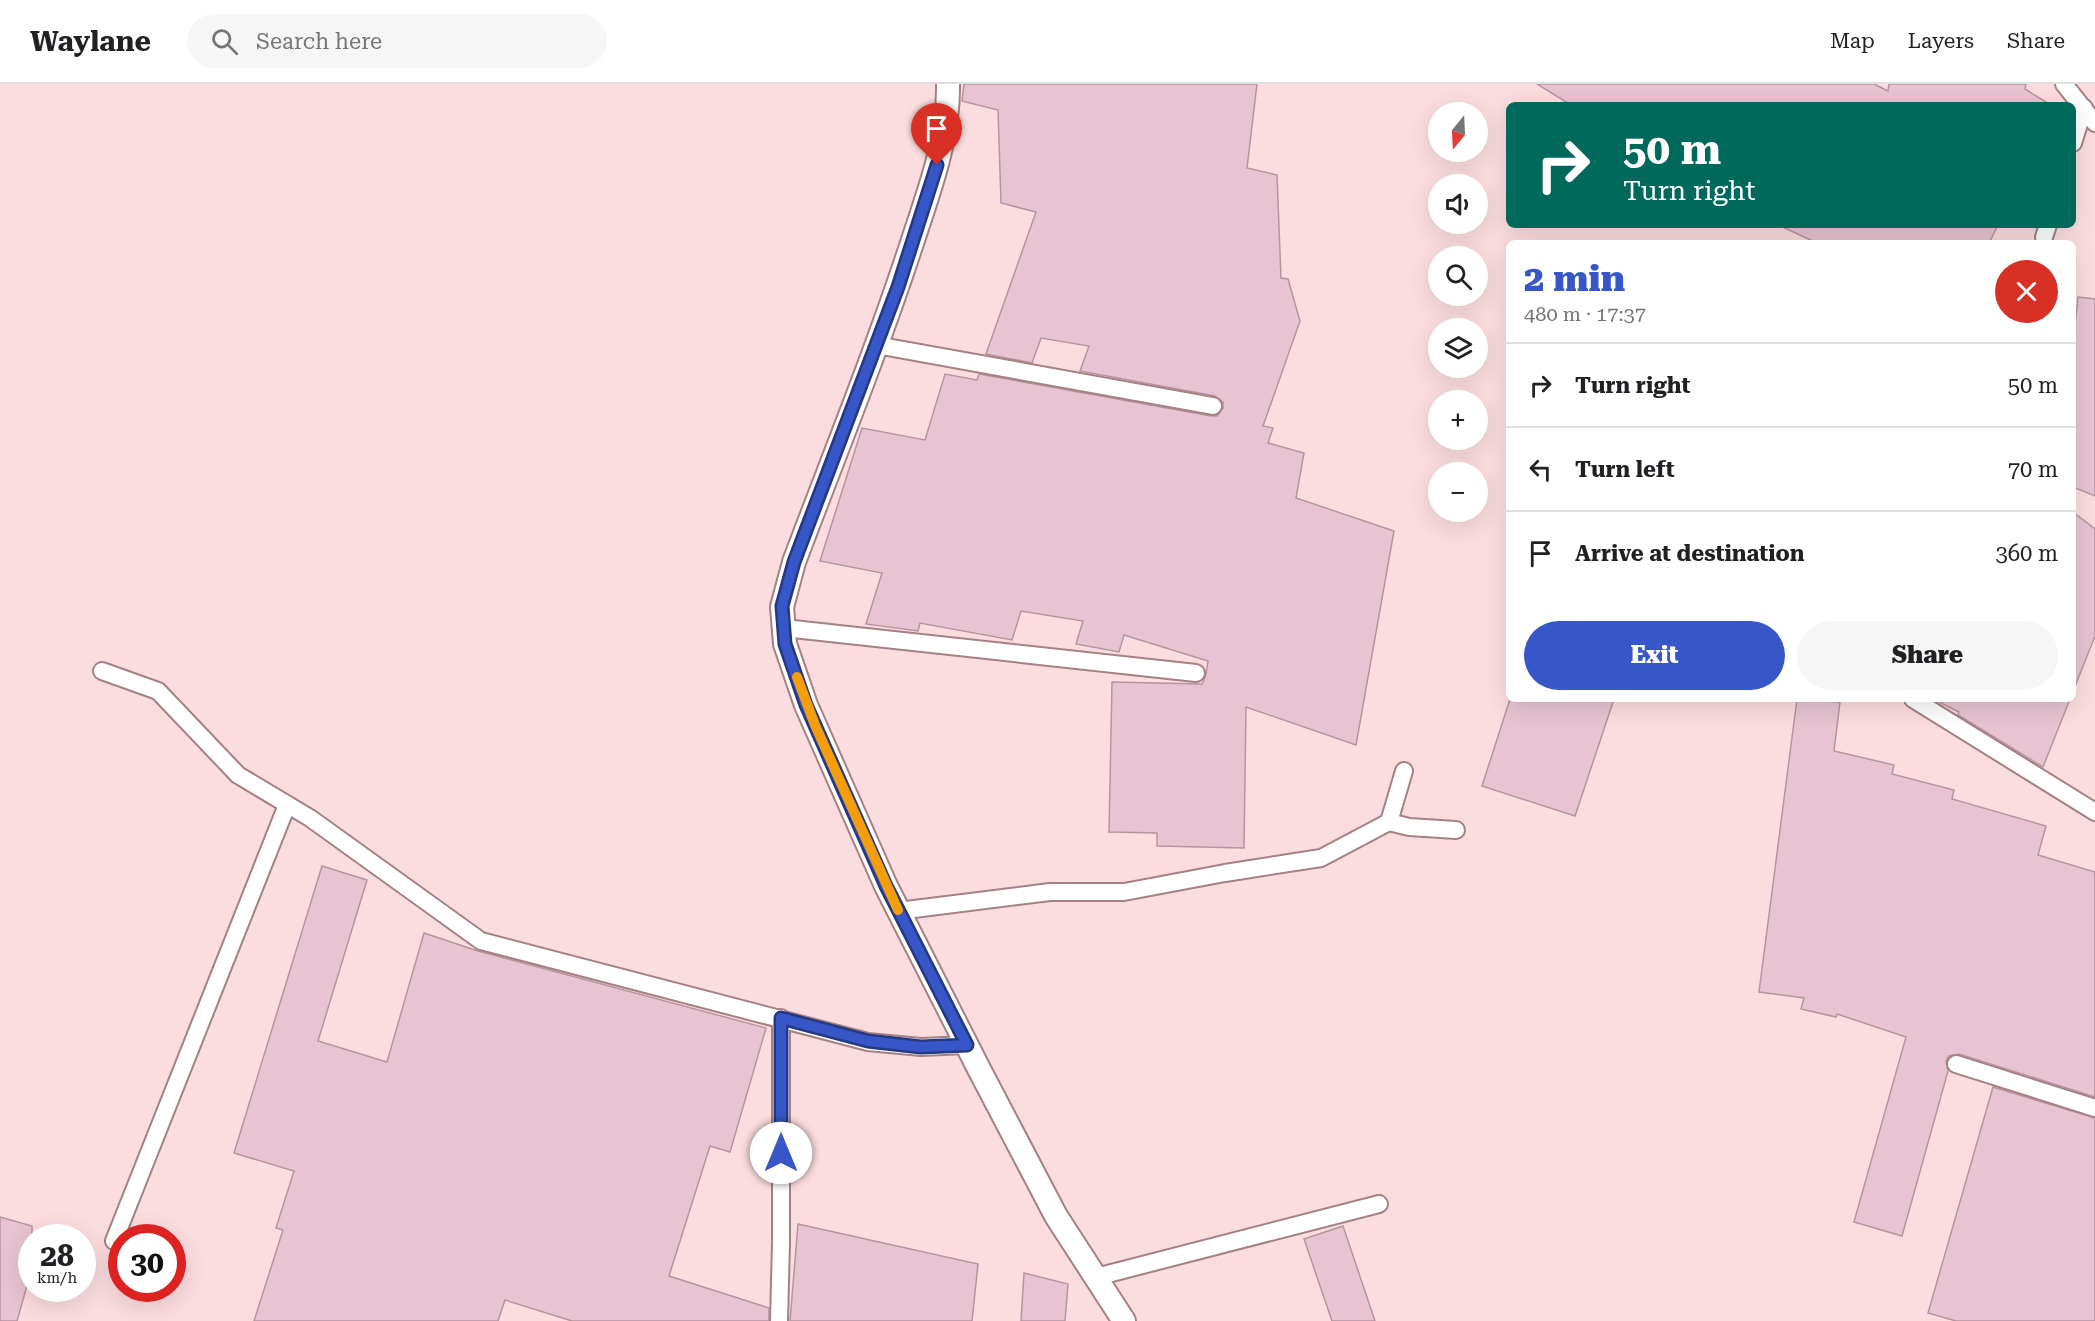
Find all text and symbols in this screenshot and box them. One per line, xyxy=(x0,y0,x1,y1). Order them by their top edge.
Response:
search box xyxy=(187,14,607,68)
text: Waylane xyxy=(30,25,151,58)
icon: search xyxy=(208,25,241,58)
text: Search here xyxy=(256,29,382,54)
text: Map xyxy=(1830,29,1875,53)
text: Layers xyxy=(1908,29,1974,53)
text: Share xyxy=(2007,29,2065,53)
north arrow xyxy=(1428,102,1488,162)
map controls xyxy=(1428,102,1488,522)
pin xyxy=(911,103,962,165)
icon: arrive xyxy=(920,112,953,145)
text: 50 m xyxy=(1623,125,1721,174)
icon: right xyxy=(1524,126,1602,204)
button: sound xyxy=(1428,174,1488,234)
text: Turn right xyxy=(1623,175,1756,207)
button: search xyxy=(1428,246,1488,306)
text: 2 min xyxy=(1524,258,1625,300)
button: close xyxy=(1995,260,2058,323)
text: 480 m · 17:37 xyxy=(1524,302,1646,326)
button: layers xyxy=(1428,318,1488,378)
icon: right xyxy=(1524,369,1557,402)
text: Turn right xyxy=(1575,373,1690,398)
text: 50 m xyxy=(2008,373,2058,398)
button: + xyxy=(1428,390,1488,450)
icon: left xyxy=(1524,453,1557,486)
text: Turn left xyxy=(1575,457,1675,482)
text: 70 m xyxy=(2008,457,2058,482)
button: − xyxy=(1428,462,1488,522)
icon: arrive xyxy=(1524,537,1557,570)
text: Arrive at destination xyxy=(1575,541,1804,566)
text: 360 m xyxy=(1995,541,2058,566)
button: Exit xyxy=(1524,621,1785,690)
button: Share xyxy=(1797,621,2058,690)
position arrow xyxy=(749,1121,813,1185)
speed limit sign: 30 xyxy=(108,1224,186,1302)
text: 28 xyxy=(40,1238,74,1273)
text: km/h xyxy=(37,1269,77,1287)

